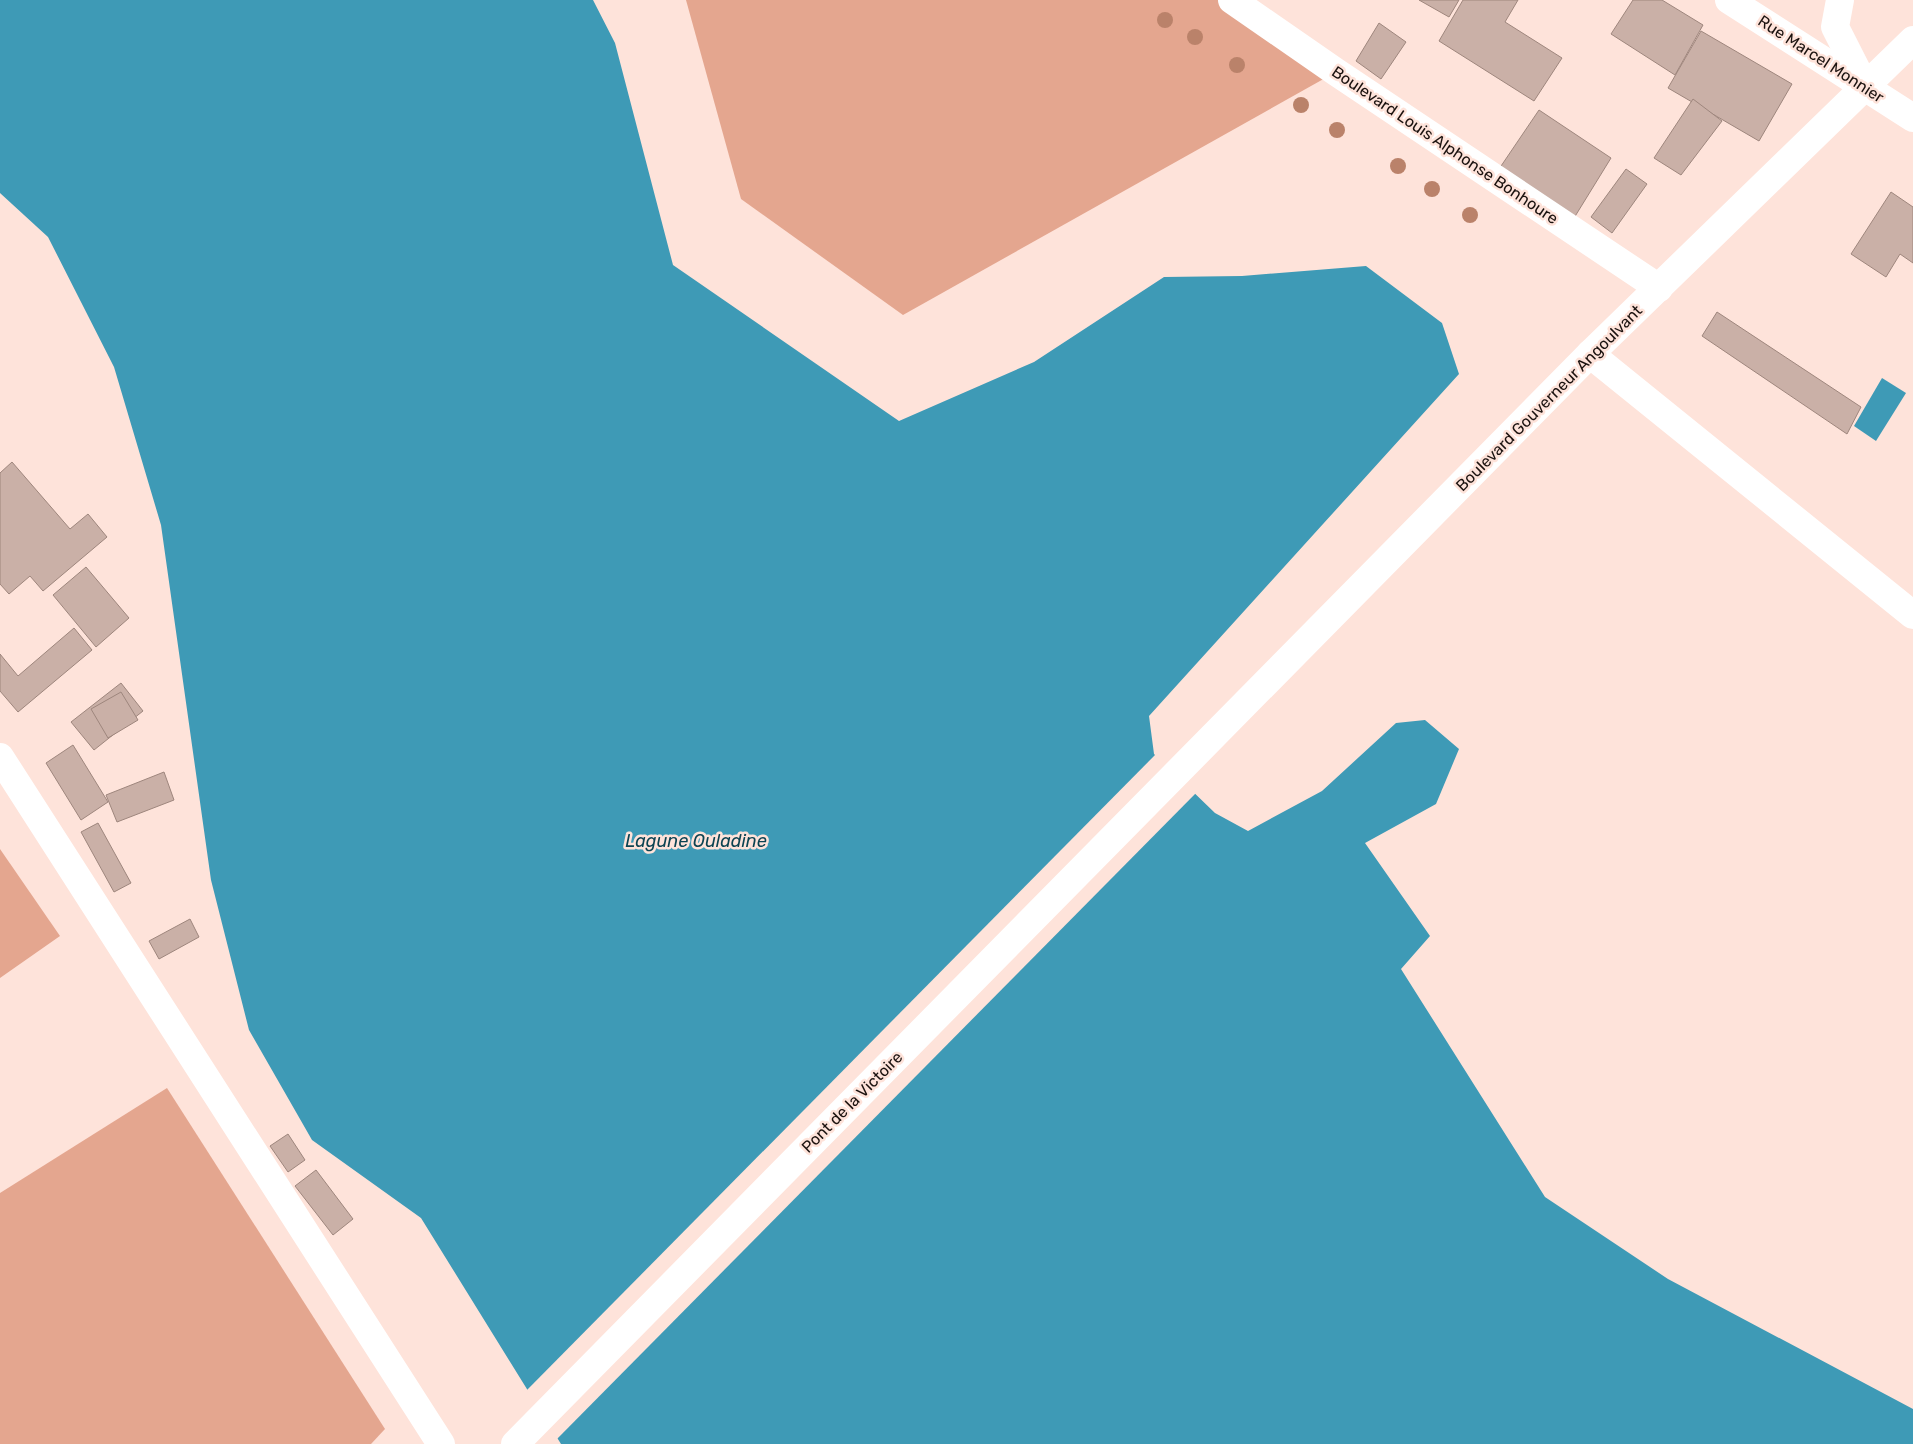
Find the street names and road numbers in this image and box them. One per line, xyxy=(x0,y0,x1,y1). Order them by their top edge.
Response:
street label: Rue Marcel Monnier xyxy=(1754,11,1888,107)
street label: Boulevard Louis Alphonse Bonhoure xyxy=(1328,62,1562,228)
street label: Boulevard Gouverneur Angoulvant xyxy=(1452,301,1646,495)
street label: Pont de la Victoire xyxy=(798,1048,906,1156)

